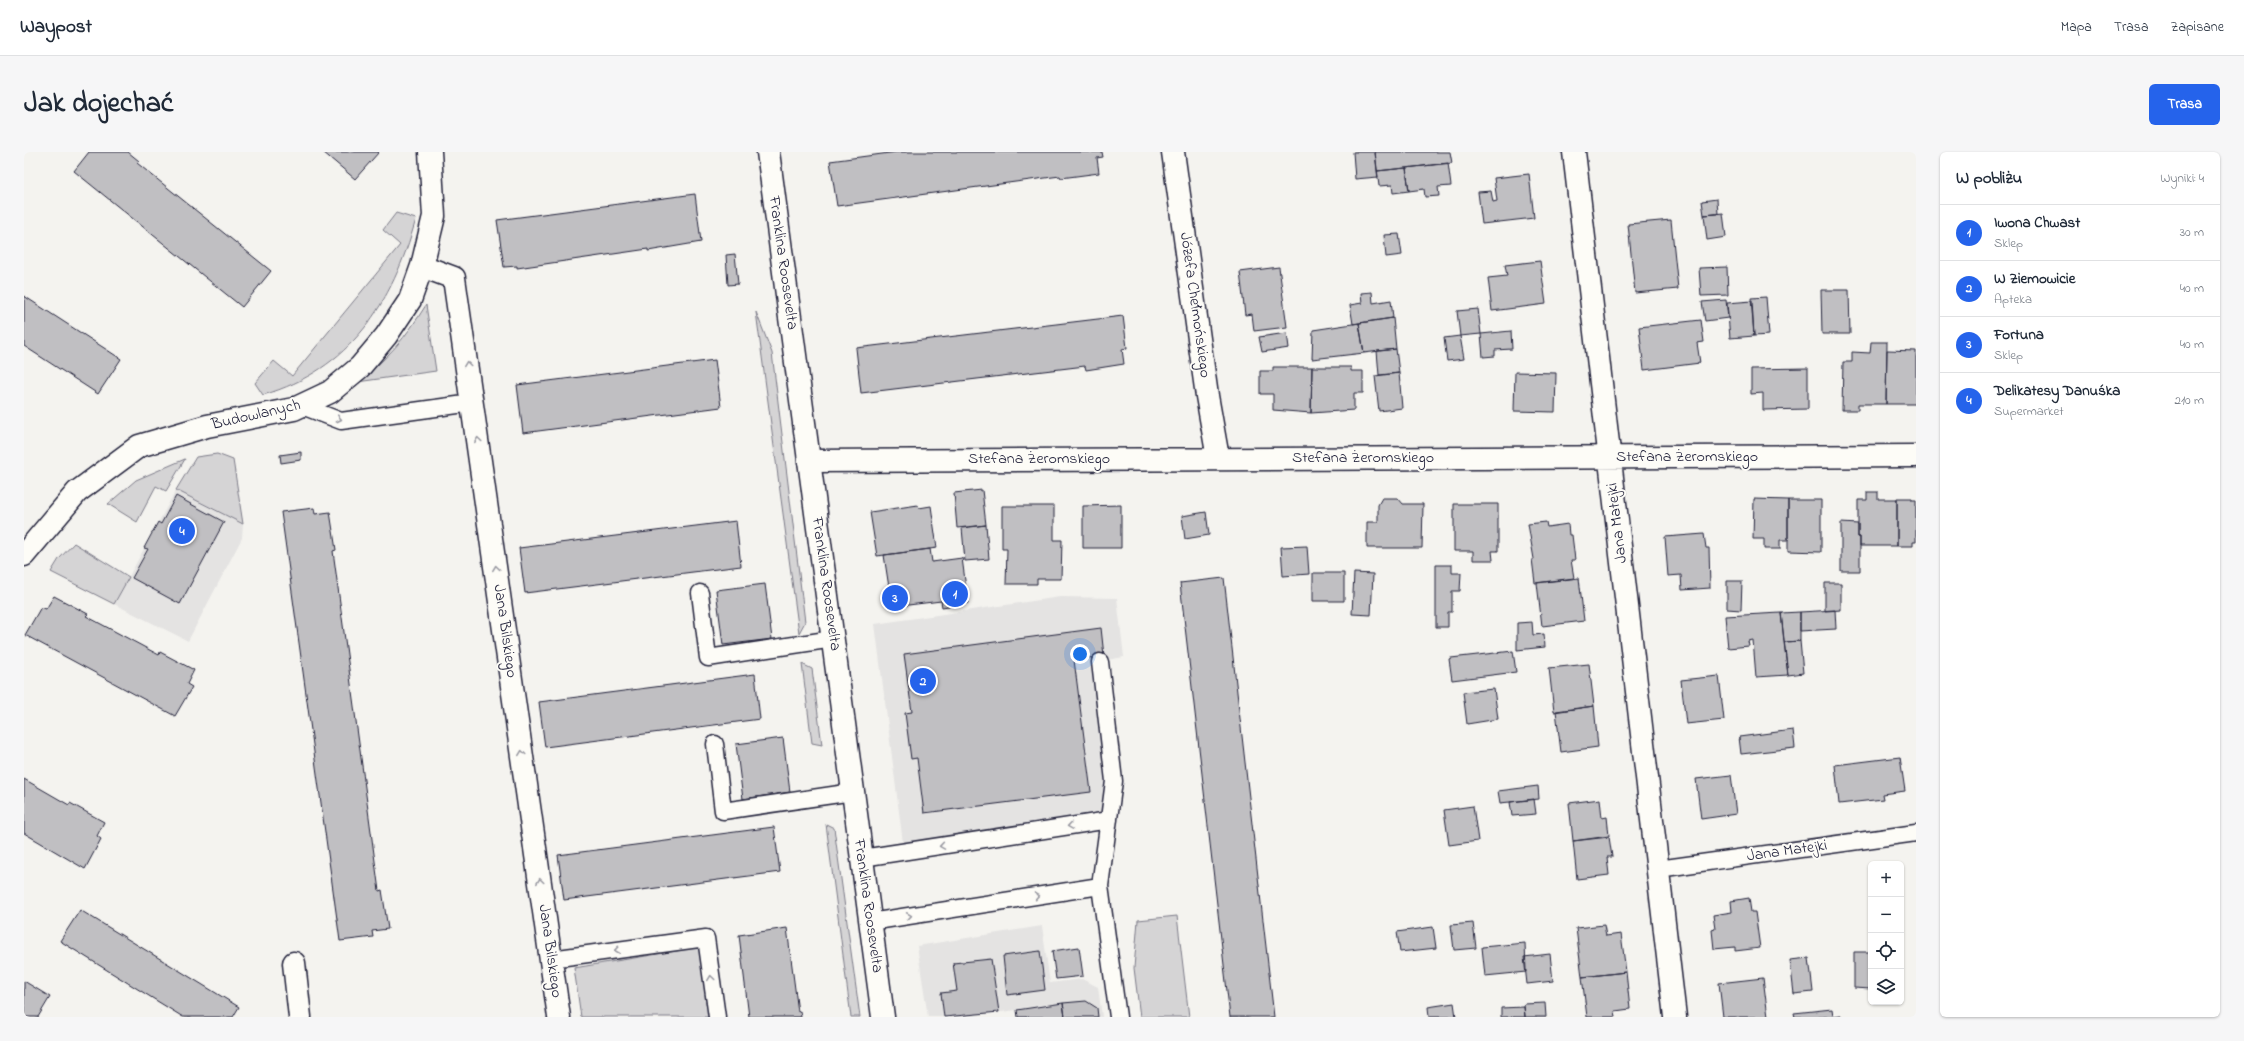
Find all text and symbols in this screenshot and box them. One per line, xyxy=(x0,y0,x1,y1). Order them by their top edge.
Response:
text: Waypost xyxy=(20,14,92,41)
text: Mapa xyxy=(2061,17,2092,38)
text: Trasa xyxy=(2114,17,2148,38)
text: Zapisane xyxy=(2170,17,2224,38)
text: Jak dojechać xyxy=(24,84,173,125)
button: Trasa xyxy=(2149,84,2220,125)
text: W pobliżu xyxy=(1956,166,2022,191)
text: Wyniki: 4 xyxy=(2160,169,2204,188)
street label: Franklina Roosevelta xyxy=(762,193,804,332)
text: Iwona Chwast xyxy=(1994,212,2080,234)
text: 1 xyxy=(1967,223,1971,242)
text: 30 m xyxy=(2180,223,2204,242)
street label: Józefa Chełmońskiego xyxy=(1173,231,1217,379)
text: Sklep xyxy=(1994,234,2023,253)
text: W Ziemowicie xyxy=(1994,268,2075,290)
text: 2 xyxy=(1966,279,1972,298)
text: 40 m xyxy=(2180,279,2204,298)
text: Apteka xyxy=(1994,290,2032,309)
text: Fortuna xyxy=(1994,324,2044,346)
text: 3 xyxy=(1966,335,1972,354)
text: 40 m xyxy=(2180,335,2204,354)
text: Sklep xyxy=(1994,346,2023,365)
one-way arrow xyxy=(463,361,472,367)
text: Delikatesy Danuśka xyxy=(1994,380,2120,402)
text: 4 xyxy=(1966,391,1972,410)
text: 210 m xyxy=(2174,391,2204,410)
street label: Budowlanych xyxy=(208,393,303,437)
text: Supermarket xyxy=(1994,402,2064,421)
one-way arrow xyxy=(335,414,342,422)
one-way arrow xyxy=(474,437,483,443)
street label: Stefana Żeromskiego xyxy=(1616,445,1758,469)
street label: Stefana Żeromskiego xyxy=(1292,446,1434,470)
street label: Stefana Żeromskiego xyxy=(968,447,1110,471)
street label: Jana Matejki xyxy=(1600,481,1634,565)
street label: Franklina Roosevelta xyxy=(805,514,847,653)
pin: 4 xyxy=(169,516,195,546)
one-way arrow xyxy=(492,565,501,571)
pin: 1 xyxy=(942,579,968,609)
street label: Jana Bilskiego xyxy=(487,583,523,679)
pin: 3 xyxy=(882,583,908,613)
your location xyxy=(1070,644,1090,664)
pin: 2 xyxy=(910,666,936,696)
one-way arrow xyxy=(518,750,527,756)
one-way arrow xyxy=(1067,821,1073,830)
street label: Jana Matejki xyxy=(1745,833,1829,869)
street label: Franklina Roosevelta xyxy=(847,836,889,975)
one-way arrow xyxy=(939,841,945,850)
map controls xyxy=(1868,861,1904,1005)
button: + xyxy=(1868,861,1904,897)
one-way arrow xyxy=(536,878,545,884)
one-way arrow xyxy=(1034,892,1040,901)
button: − xyxy=(1868,897,1904,933)
street label: Jana Bilskiego xyxy=(532,903,568,999)
one-way arrow xyxy=(906,912,912,921)
button: locate xyxy=(1868,933,1904,969)
one-way arrow xyxy=(614,945,620,954)
button: layers xyxy=(1868,969,1904,1005)
one-way arrow xyxy=(707,975,716,981)

